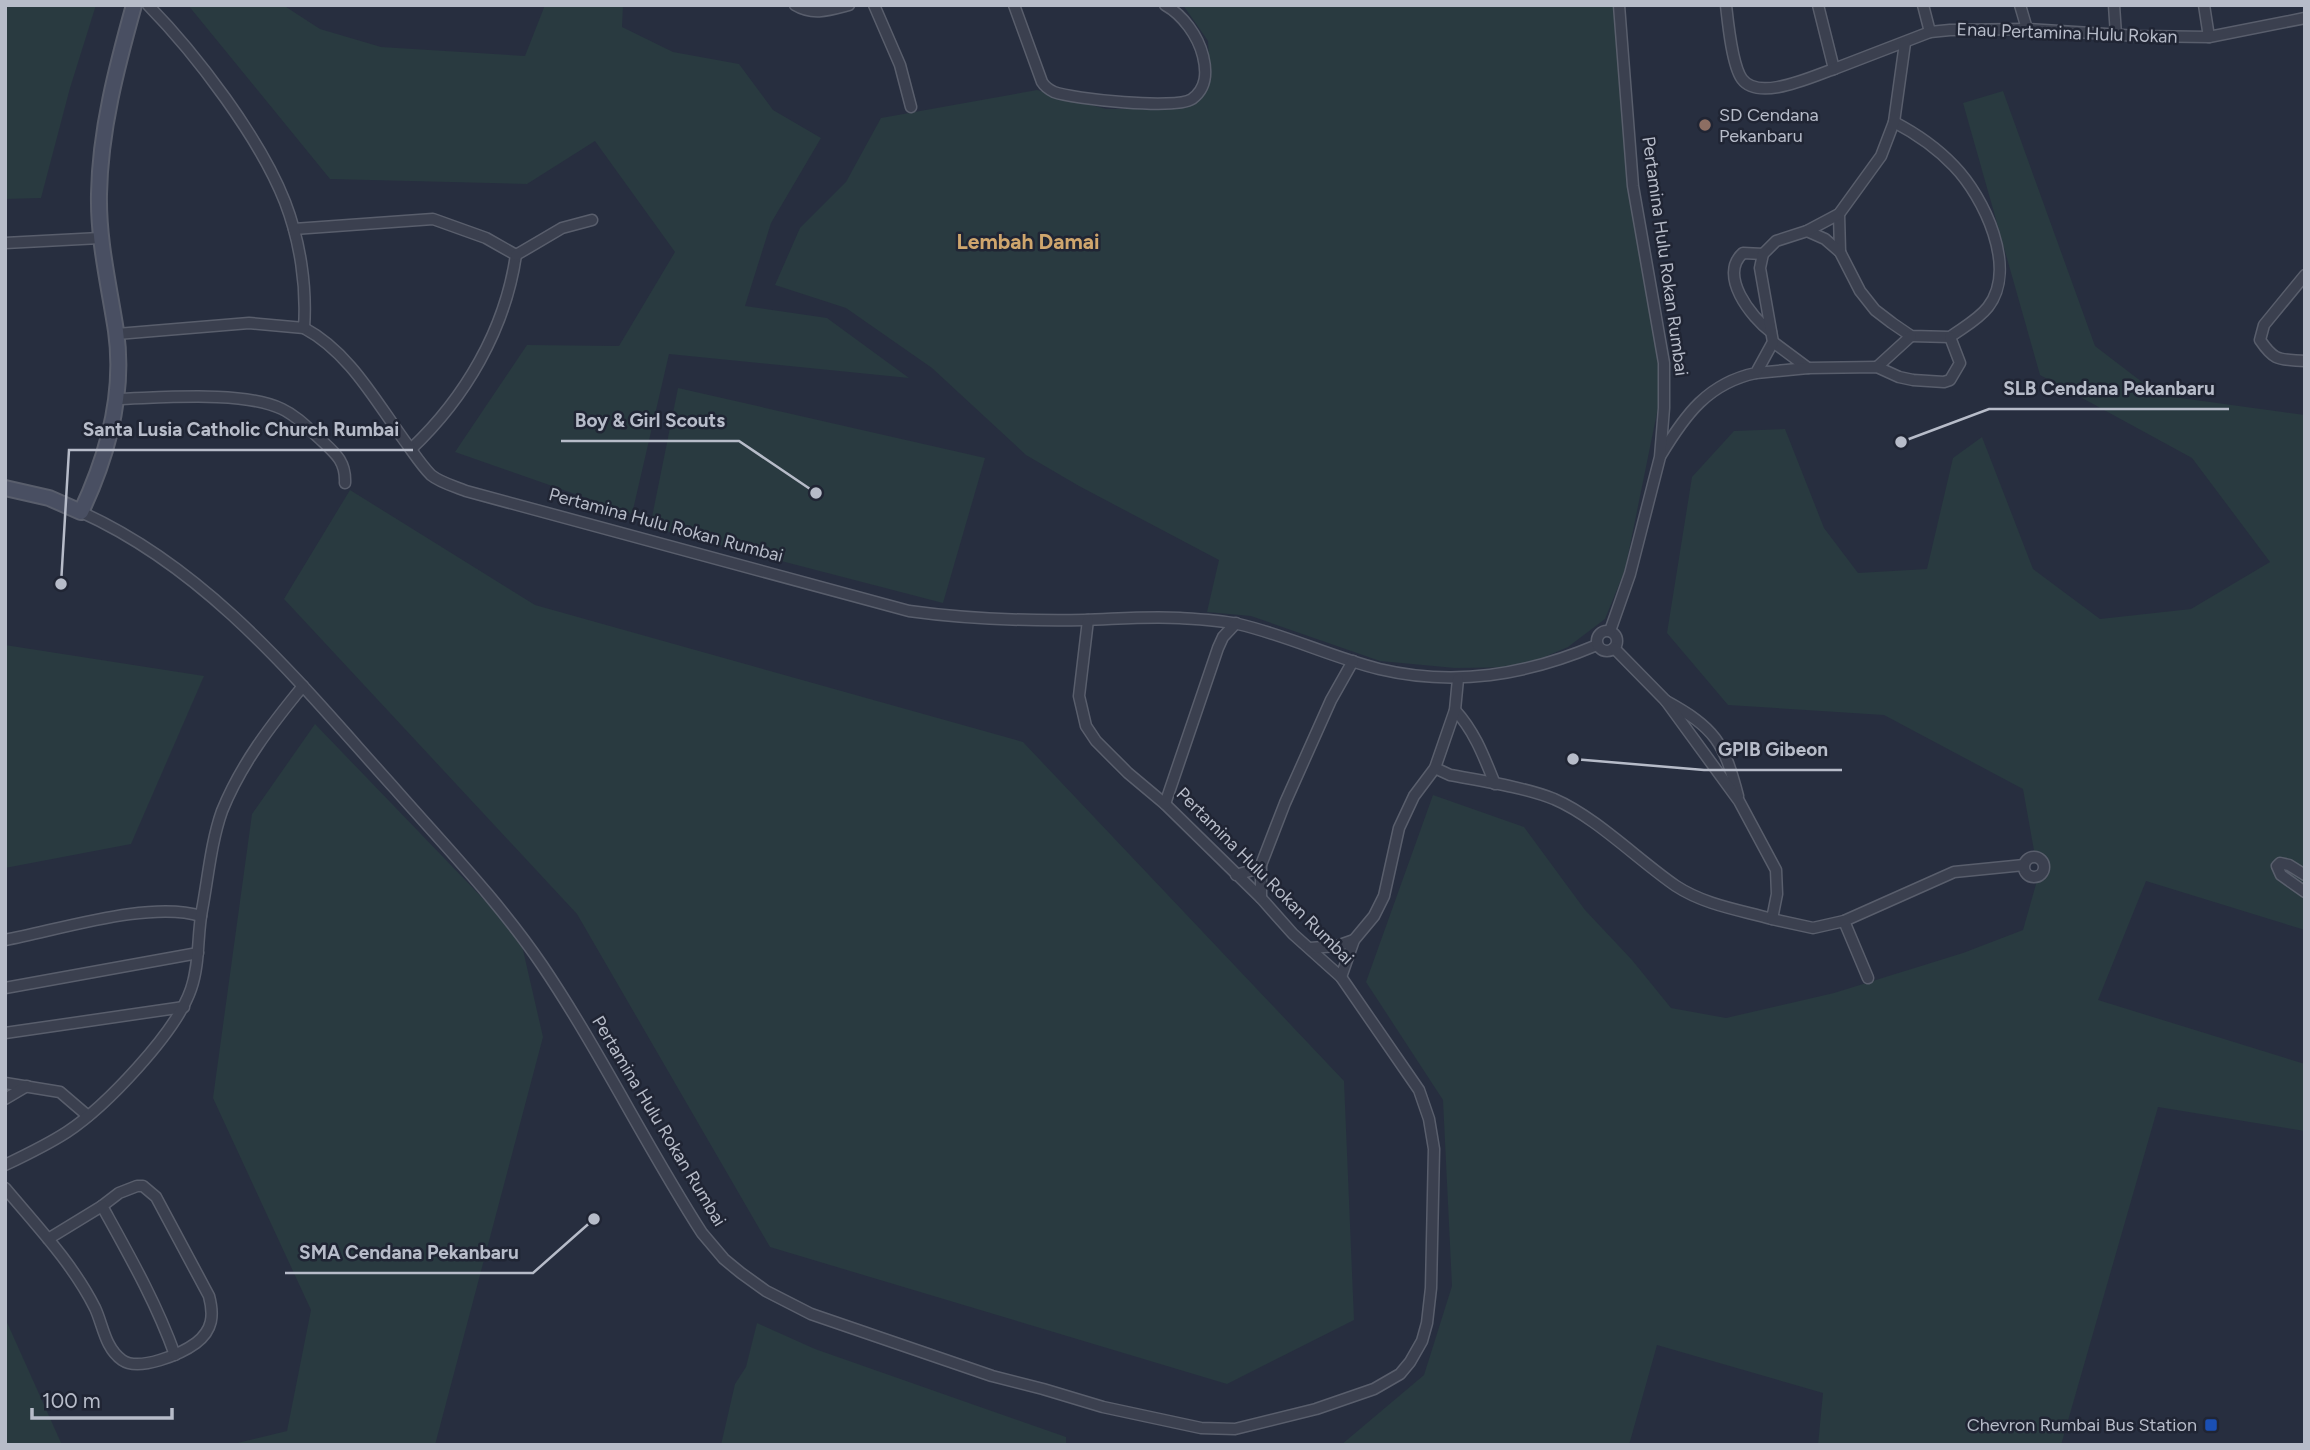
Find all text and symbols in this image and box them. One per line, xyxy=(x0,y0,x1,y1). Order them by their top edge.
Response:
street label: Enau Pertamina Hulu Rokan xyxy=(1956,18,2178,48)
place label: SD Cendana Pekanbaru xyxy=(1719,104,1819,147)
marker: SD Cendana Pekanbaru xyxy=(1697,117,1713,133)
street label: Pertamina Hulu Rokan Rumbai xyxy=(1637,135,1693,377)
district label: Lembah Damai xyxy=(957,229,1099,254)
callout: SLB Cendana Pekanbaru xyxy=(1989,369,2229,409)
text: SLB Cendana Pekanbaru xyxy=(2003,377,2215,400)
callout: Boy & Girl Scouts xyxy=(561,401,739,441)
text: Boy & Girl Scouts xyxy=(575,409,725,432)
callout: Santa Lusia Catholic Church Rumbai xyxy=(69,410,413,450)
text: Santa Lusia Catholic Church Rumbai xyxy=(83,418,399,441)
street label: Pertamina Hulu Rokan Rumbai xyxy=(546,483,786,567)
callout: GPIB Gibeon xyxy=(1704,730,1842,770)
text: GPIB Gibeon xyxy=(1718,738,1828,761)
street label: Pertamina Hulu Rokan Rumbai xyxy=(1172,783,1358,969)
street label: Pertamina Hulu Rokan Rumbai xyxy=(587,1012,731,1230)
callout: SMA Cendana Pekanbaru xyxy=(285,1233,533,1273)
text: SMA Cendana Pekanbaru xyxy=(299,1241,519,1264)
scale bar xyxy=(32,1376,172,1420)
text: 100 m xyxy=(42,1388,101,1413)
place label: Chevron Rumbai Bus Station xyxy=(1967,1414,2197,1436)
marker: Chevron Rumbai Bus Station xyxy=(2203,1417,2219,1433)

